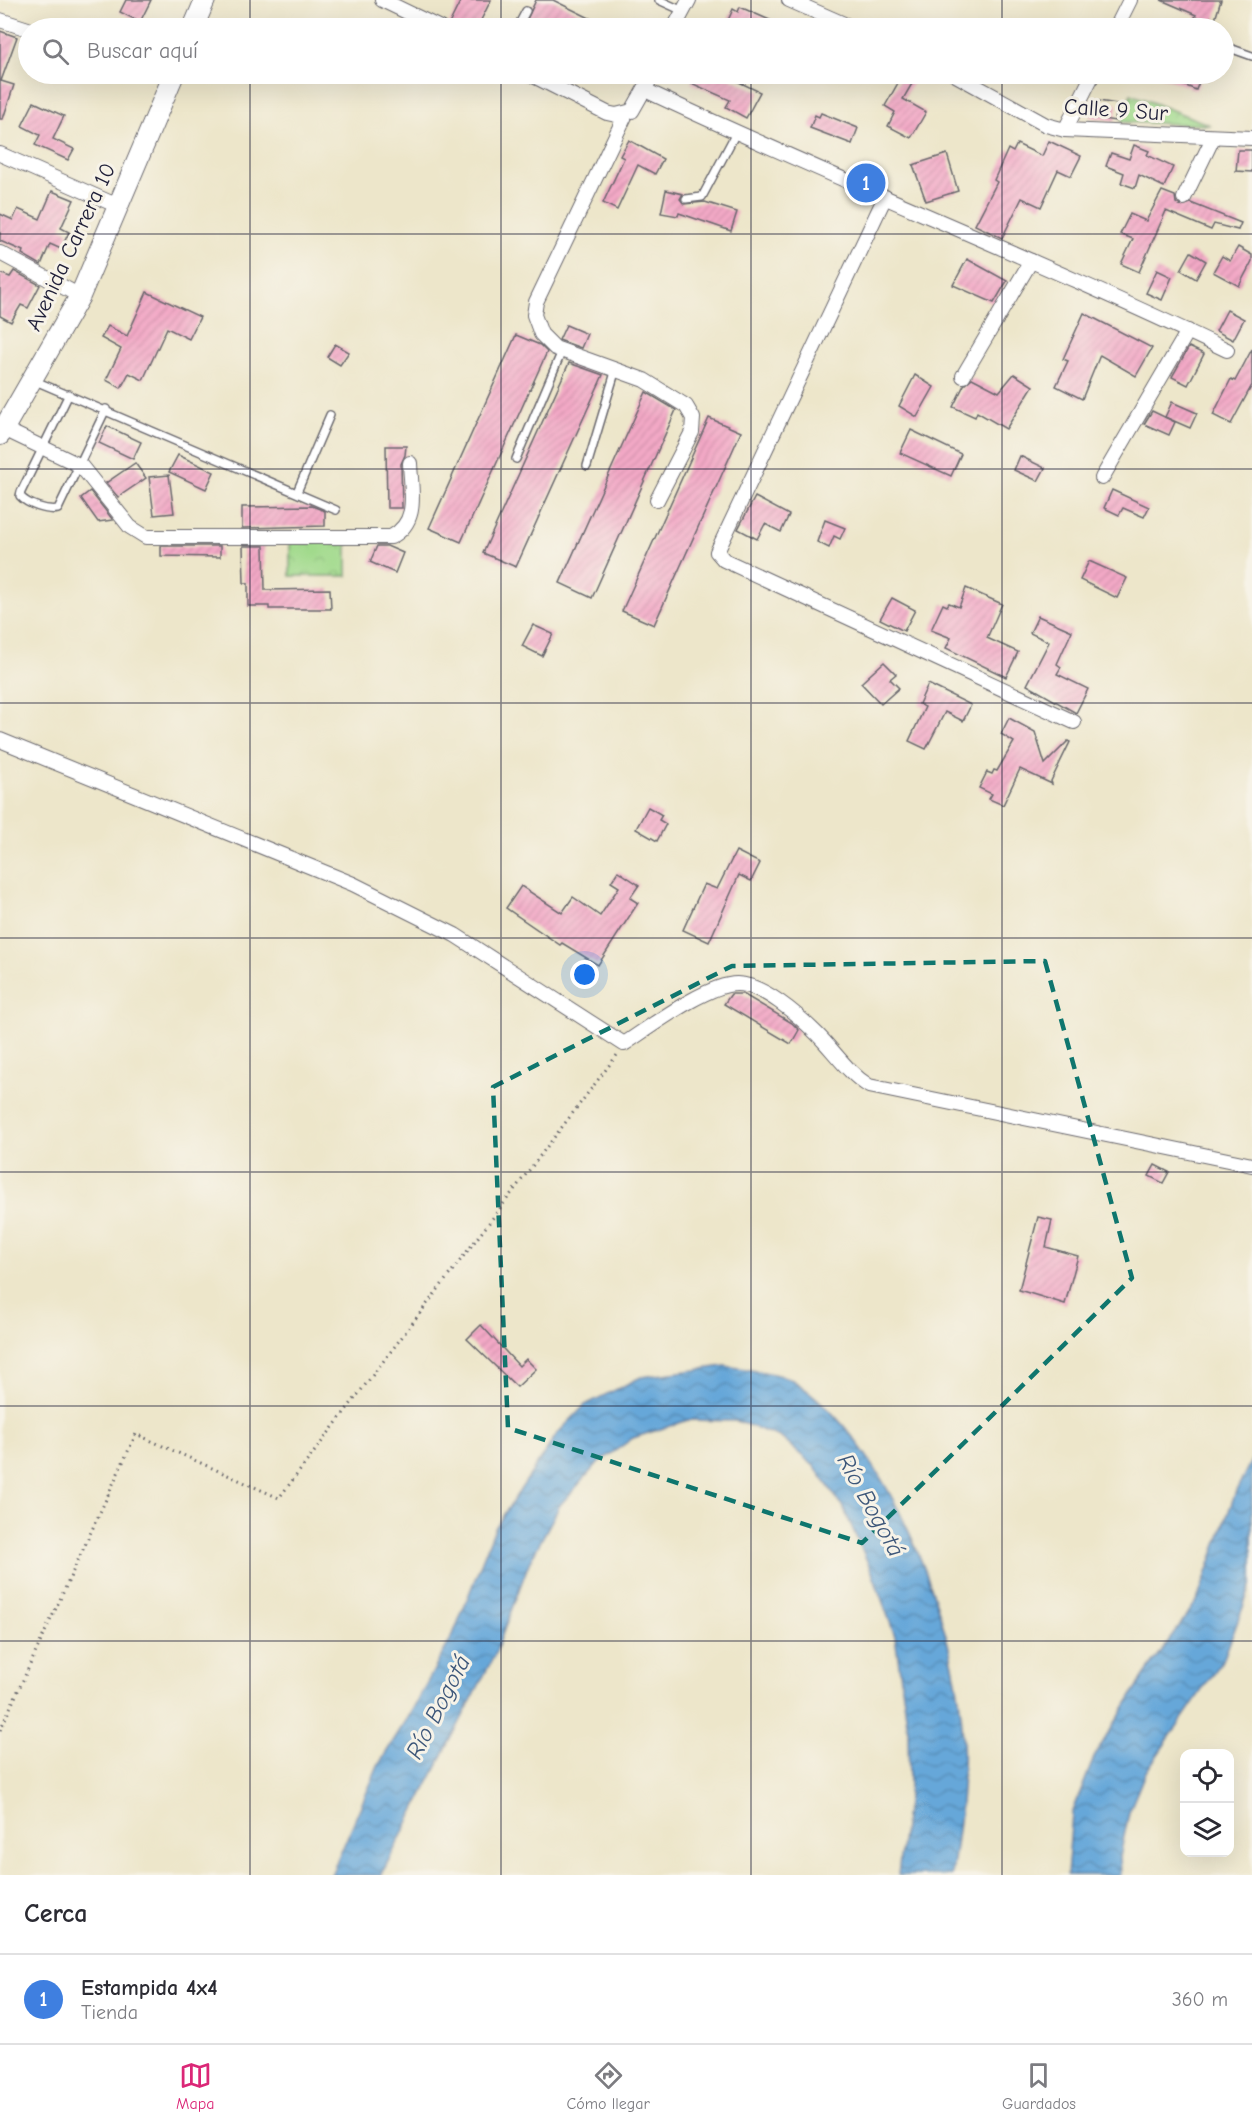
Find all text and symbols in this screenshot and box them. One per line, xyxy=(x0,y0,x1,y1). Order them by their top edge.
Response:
search box xyxy=(18,18,1234,84)
icon: search xyxy=(39,35,72,68)
text: Buscar aquí xyxy=(87,38,198,64)
street label: Calle 9 Sur xyxy=(1063,93,1169,127)
street label: Avenida Carrera 10 xyxy=(21,159,121,335)
pin: 1 xyxy=(846,160,886,206)
your location xyxy=(570,960,599,989)
water label: Río Bogotá xyxy=(831,1449,911,1561)
water label: Río Bogotá xyxy=(400,1650,476,1764)
map controls xyxy=(1180,1749,1234,1857)
button: locate xyxy=(1180,1749,1234,1803)
button: layers xyxy=(1180,1803,1234,1857)
text: Cerca xyxy=(24,1899,88,1929)
text: Estampida 4x4 xyxy=(81,1975,218,2001)
text: 1 xyxy=(40,1988,47,2011)
text: 360 m xyxy=(1172,1988,1228,2011)
text: Tienda xyxy=(81,2001,138,2024)
tab: Mapa xyxy=(176,2059,214,2113)
tab: Cómo llegar xyxy=(566,2059,650,2113)
tab: Guardados xyxy=(1002,2059,1076,2113)

